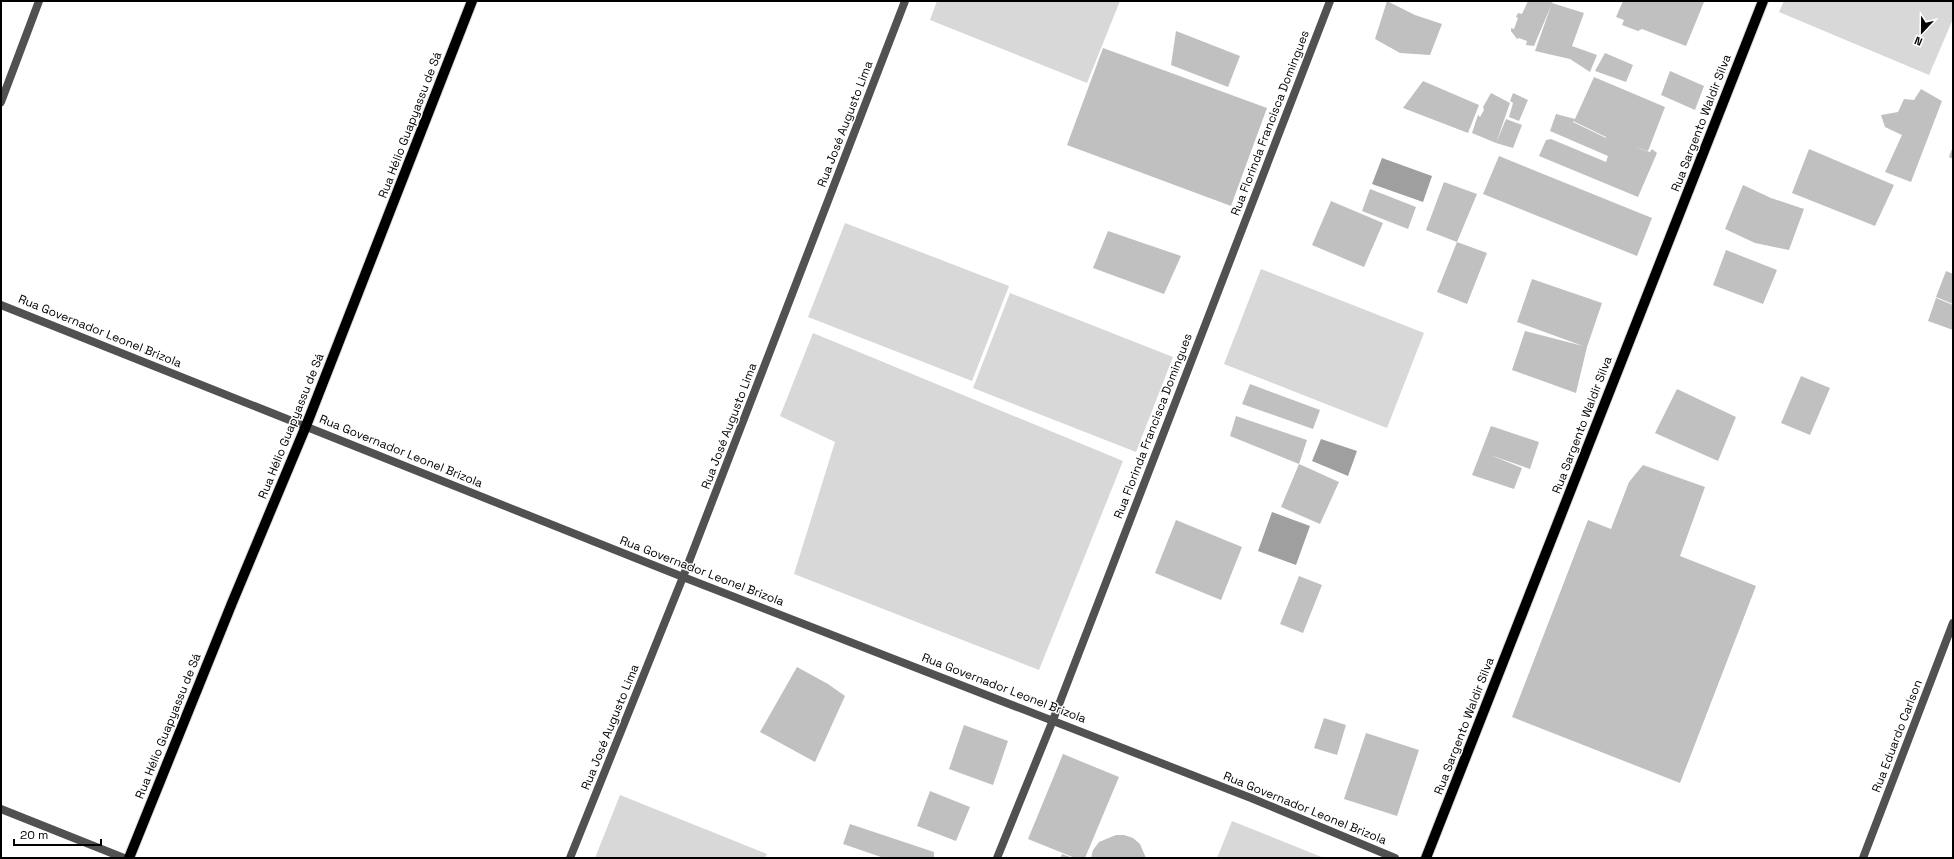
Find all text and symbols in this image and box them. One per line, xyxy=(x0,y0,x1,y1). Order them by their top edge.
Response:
north arrow xyxy=(1902,12,1942,52)
street label: Rua Florinda Francisca Domingues xyxy=(1227,28,1313,218)
text: N xyxy=(1912,33,1924,49)
street label: Rua Hélio Guapyassu de Sá xyxy=(375,49,445,200)
street label: Rua Sargento Waldir Silva xyxy=(1667,52,1735,194)
street label: Rua José Augusto Lima xyxy=(813,58,877,189)
street label: Rua Governador Leonel Brizola xyxy=(16,291,184,371)
street label: Rua Florinda Francisca Domingues xyxy=(1110,331,1196,521)
street label: Rua Hélio Guapyassu de Sá xyxy=(254,351,328,501)
street label: Rua Sargento Waldir Silva xyxy=(1548,354,1616,496)
street label: Rua José Augusto Lima xyxy=(697,360,761,491)
street label: Rua Governador Leonel Brizola xyxy=(317,411,485,491)
street label: Rua Governador Leonel Brizola xyxy=(618,532,787,610)
street label: Rua Governador Leonel Brizola xyxy=(920,649,1089,727)
street label: Rua Hélio Guapyassu de Sá xyxy=(131,651,205,801)
street label: Rua Sargento Waldir Silva xyxy=(1430,655,1498,797)
street label: Rua José Augusto Lima xyxy=(577,662,643,792)
street label: Rua Eduardo Carlson xyxy=(1868,677,1926,795)
street label: Rua Governador Leonel Brizola xyxy=(1221,768,1389,848)
scale bar xyxy=(14,821,101,847)
text: 20 m xyxy=(20,827,48,843)

